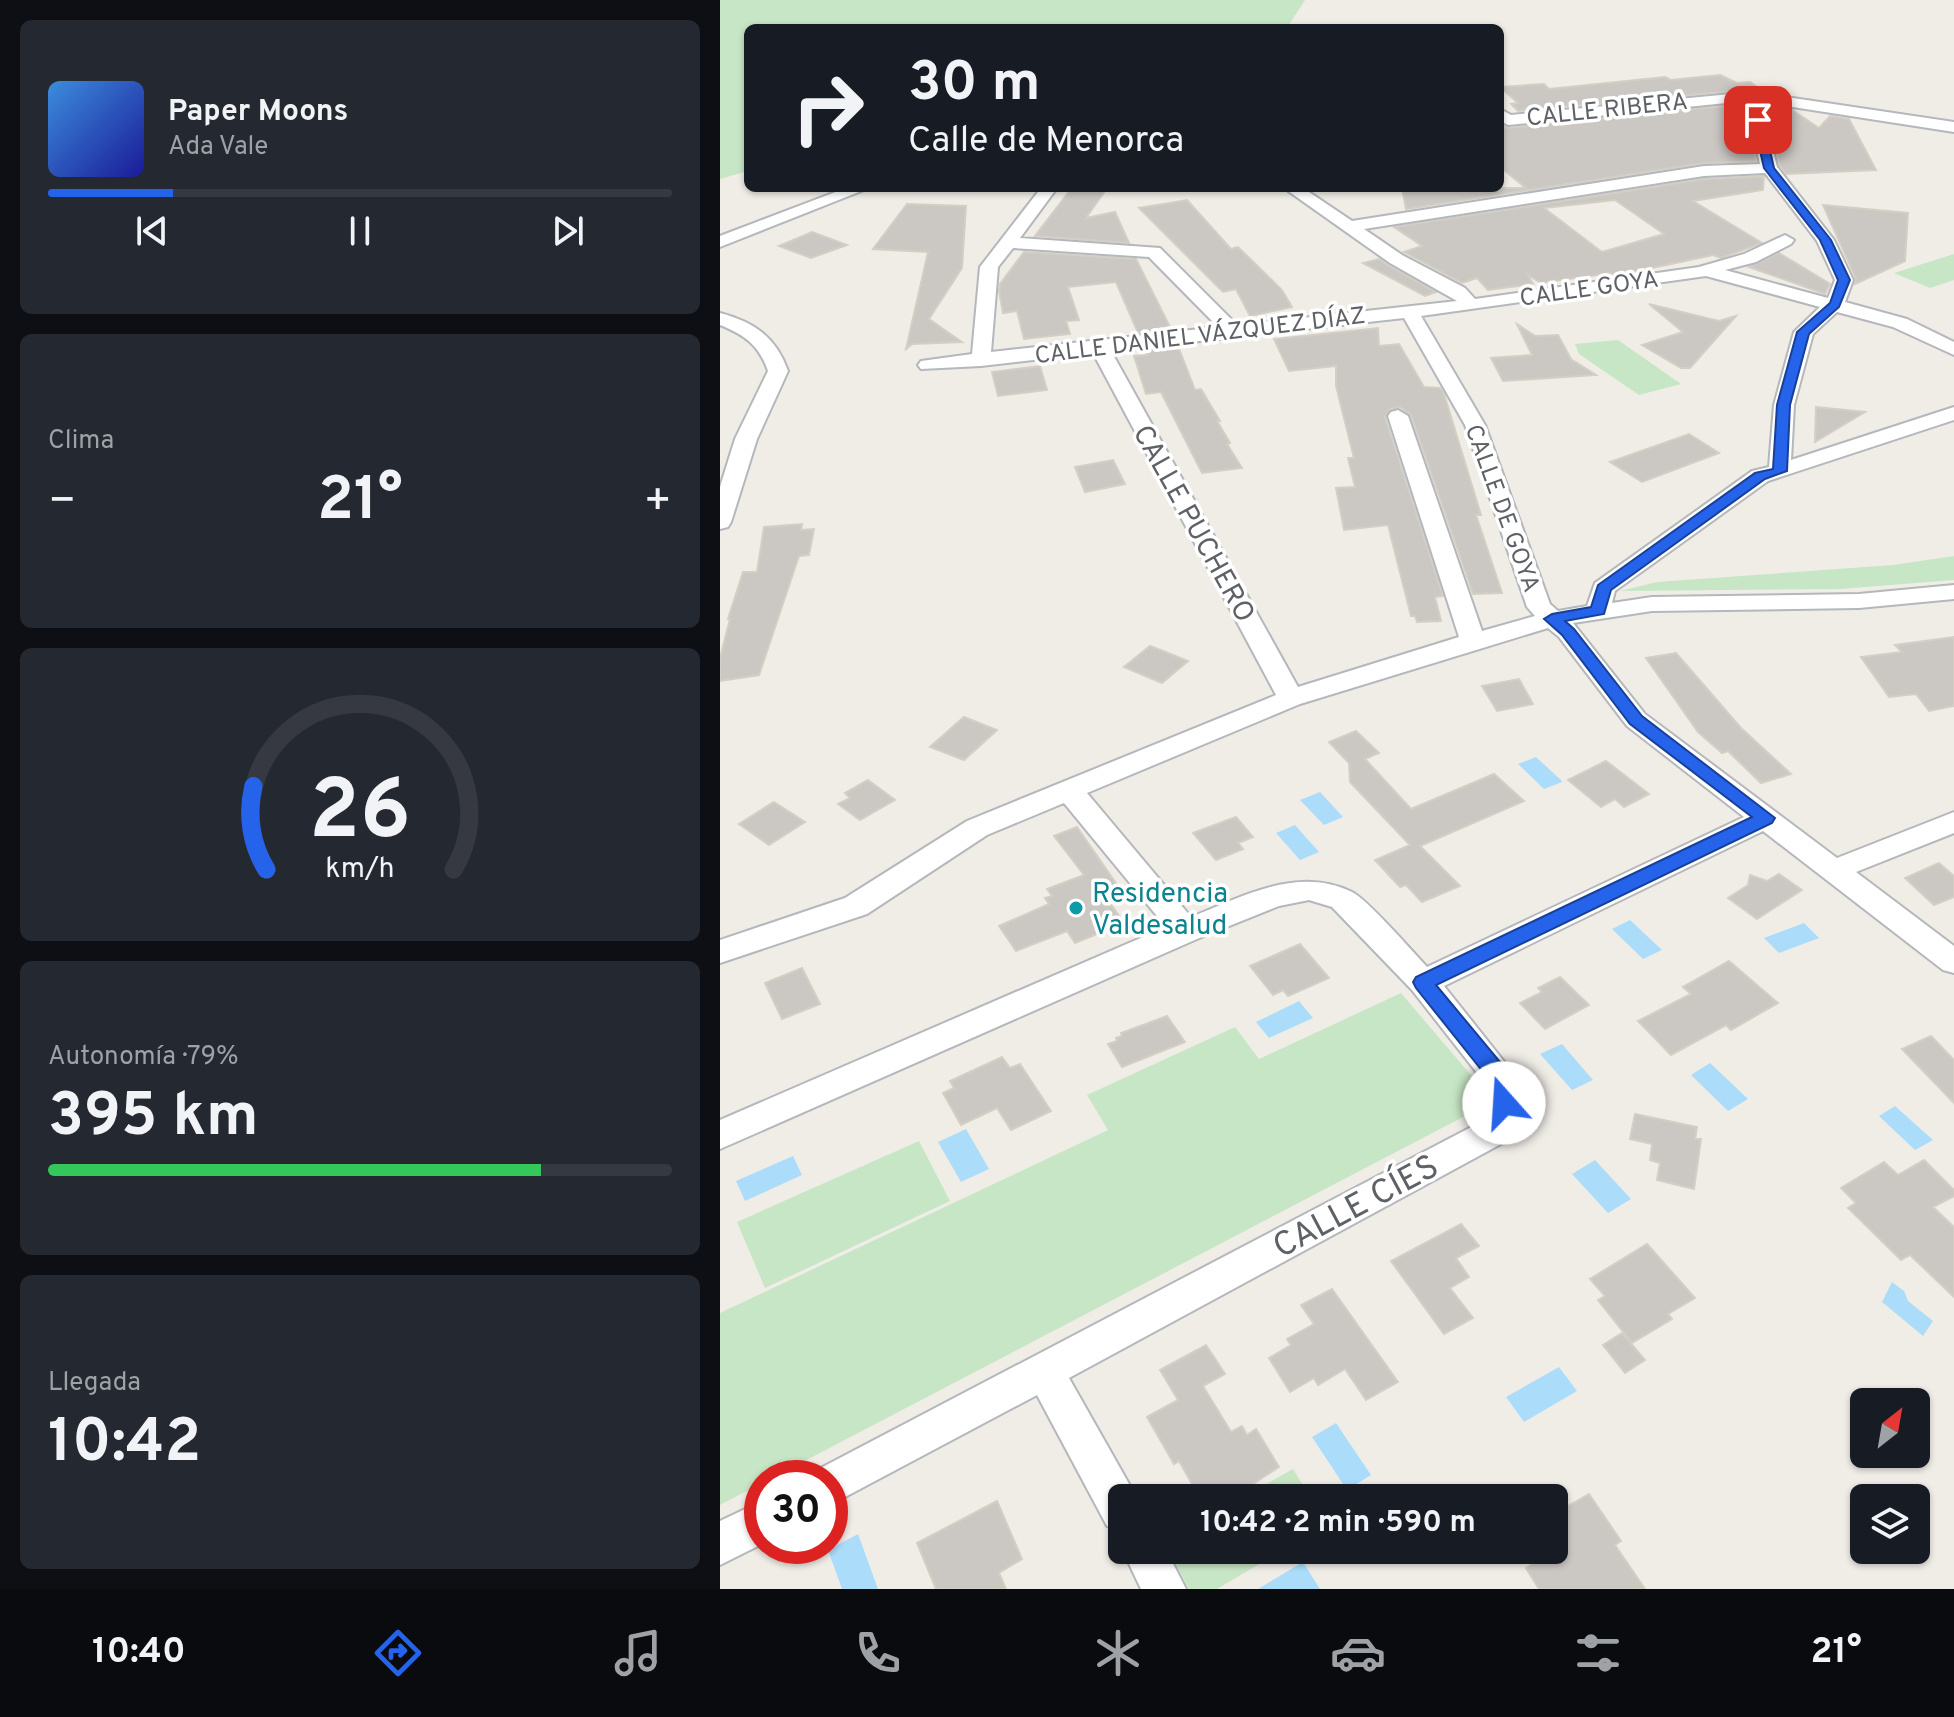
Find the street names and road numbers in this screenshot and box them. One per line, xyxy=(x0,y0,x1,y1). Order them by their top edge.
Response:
street label: CALLE RIBERA xyxy=(1525,88,1689,134)
street label: CALLE GOYA xyxy=(1518,265,1661,315)
street label: CALLE DANIEL VÁZQUEZ DÍAZ xyxy=(1033,300,1367,372)
street label: CALLE PUCHERO xyxy=(1123,419,1262,630)
street label: CALLE DE GOYA xyxy=(1457,421,1545,597)
street label: CALLE CÍES xyxy=(1265,1145,1447,1270)

